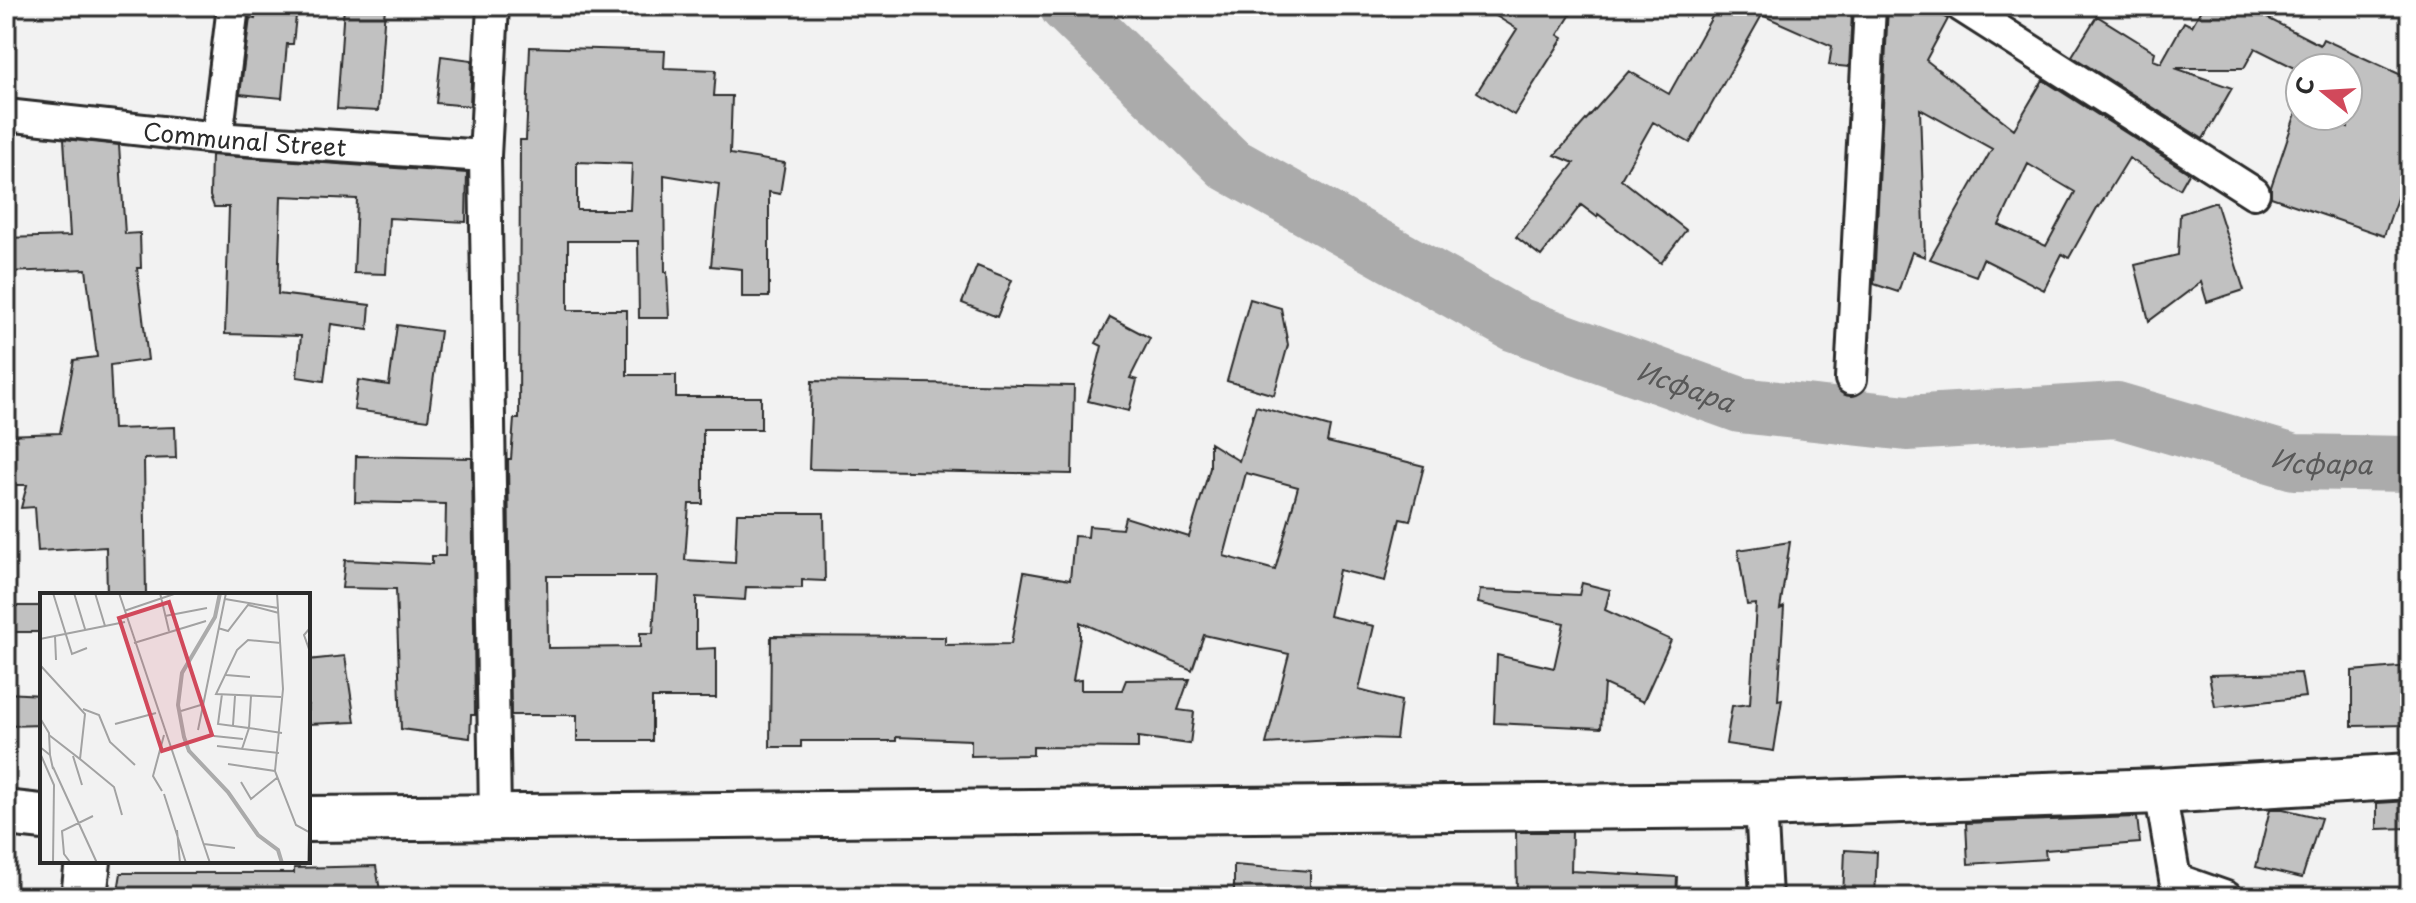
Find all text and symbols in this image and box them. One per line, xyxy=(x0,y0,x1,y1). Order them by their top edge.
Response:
north arrow xyxy=(2284,52,2364,132)
text: С xyxy=(2285,72,2322,98)
street label: Communal Street xyxy=(141,112,348,165)
water label: Исфара xyxy=(1632,350,1741,421)
water label: Исфара xyxy=(2267,437,2373,483)
inset map xyxy=(40,593,310,863)

